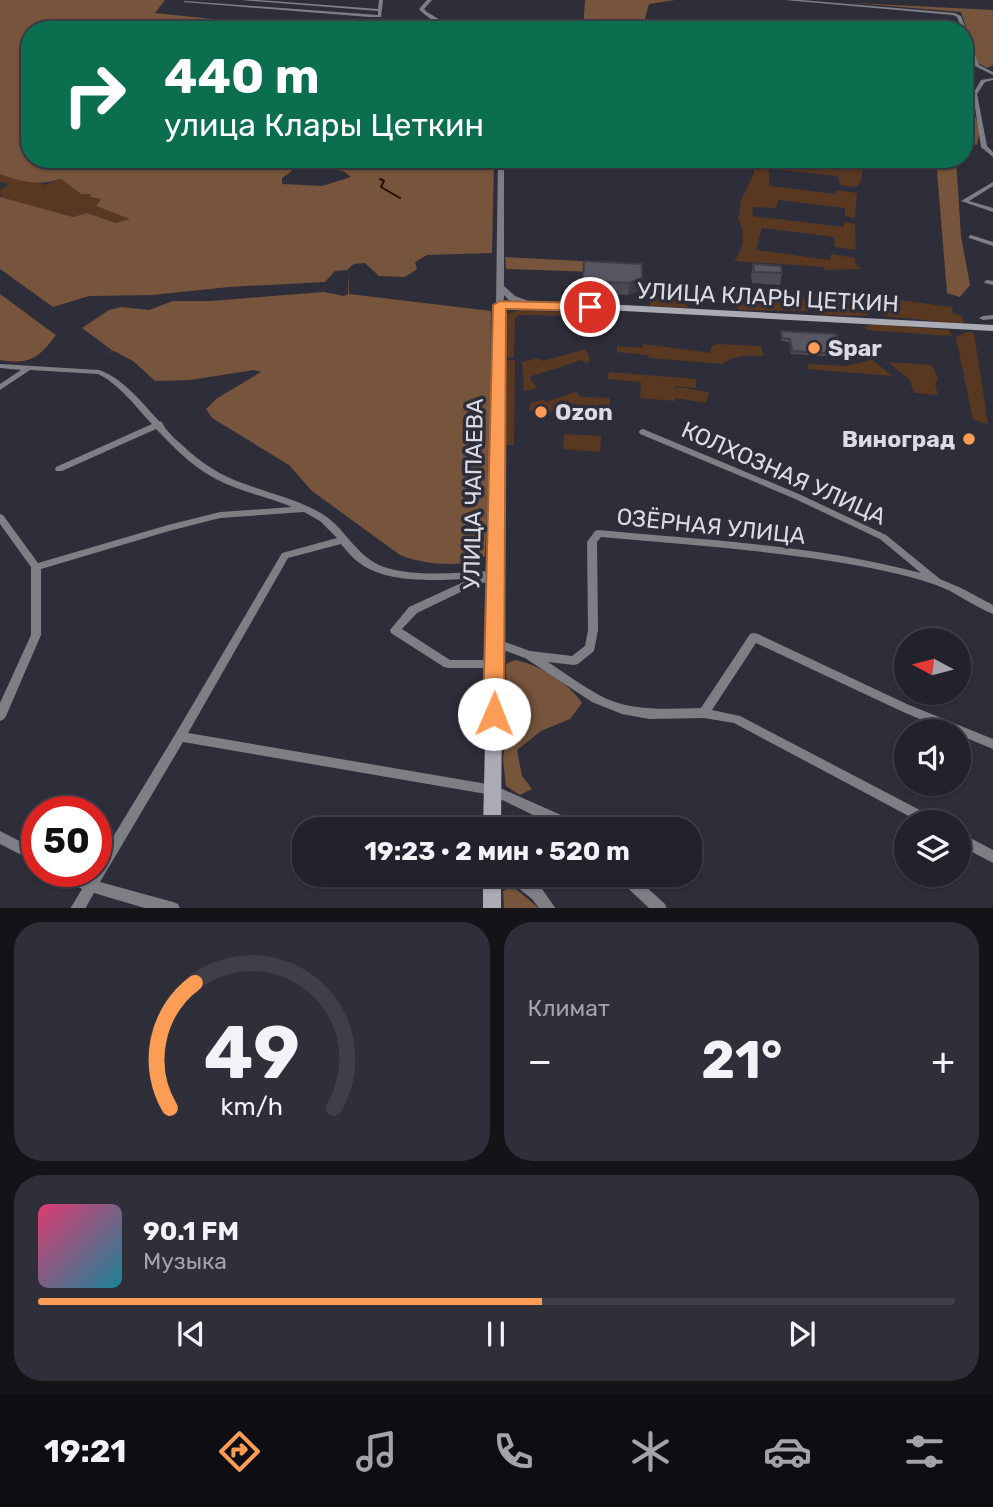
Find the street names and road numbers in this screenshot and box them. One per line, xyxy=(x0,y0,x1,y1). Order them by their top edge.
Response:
street label: УЛИЦА КЛАРЫ ЦЕТКИН xyxy=(636,276,900,318)
street label: УЛИЦА ЧАПАЕВА xyxy=(457,398,489,590)
street label: КОЛХОЗНАЯ УЛИЦА xyxy=(677,415,891,531)
street label: ОЗЁРНАЯ УЛИЦА xyxy=(615,502,807,550)

